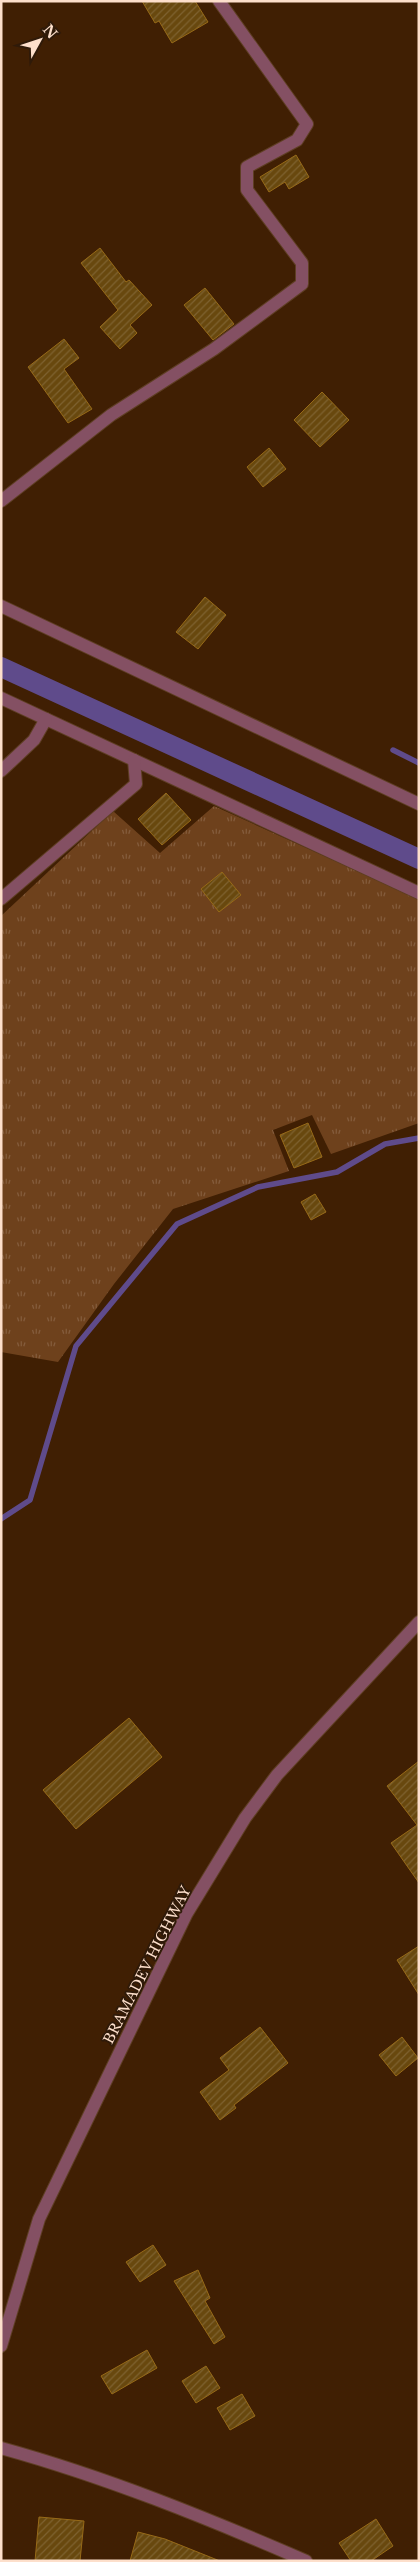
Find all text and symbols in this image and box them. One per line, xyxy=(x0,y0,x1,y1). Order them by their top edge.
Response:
north arrow xyxy=(15,15,65,65)
text: N xyxy=(39,21,61,42)
street label: BRAMADEV HIGHWAY xyxy=(99,1882,195,2047)

